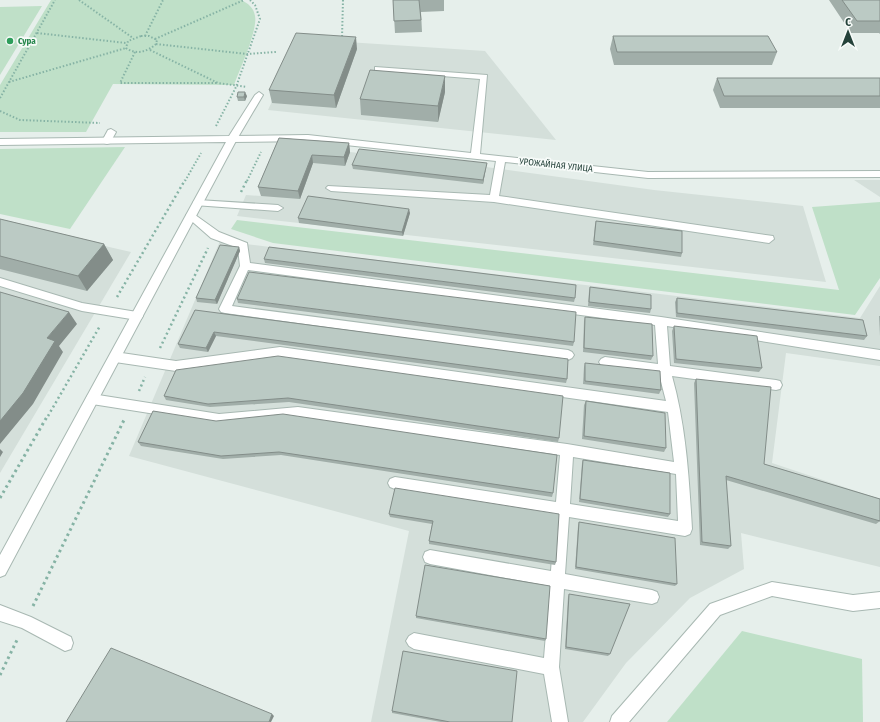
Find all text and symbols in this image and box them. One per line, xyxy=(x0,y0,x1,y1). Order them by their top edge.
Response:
north arrow xyxy=(828,12,868,52)
text: С xyxy=(845,16,851,29)
marker: Сура xyxy=(5,36,15,46)
place label: Сура xyxy=(18,36,36,46)
street label: УРОЖАЙНАЯ УЛИЦА xyxy=(518,155,594,174)

